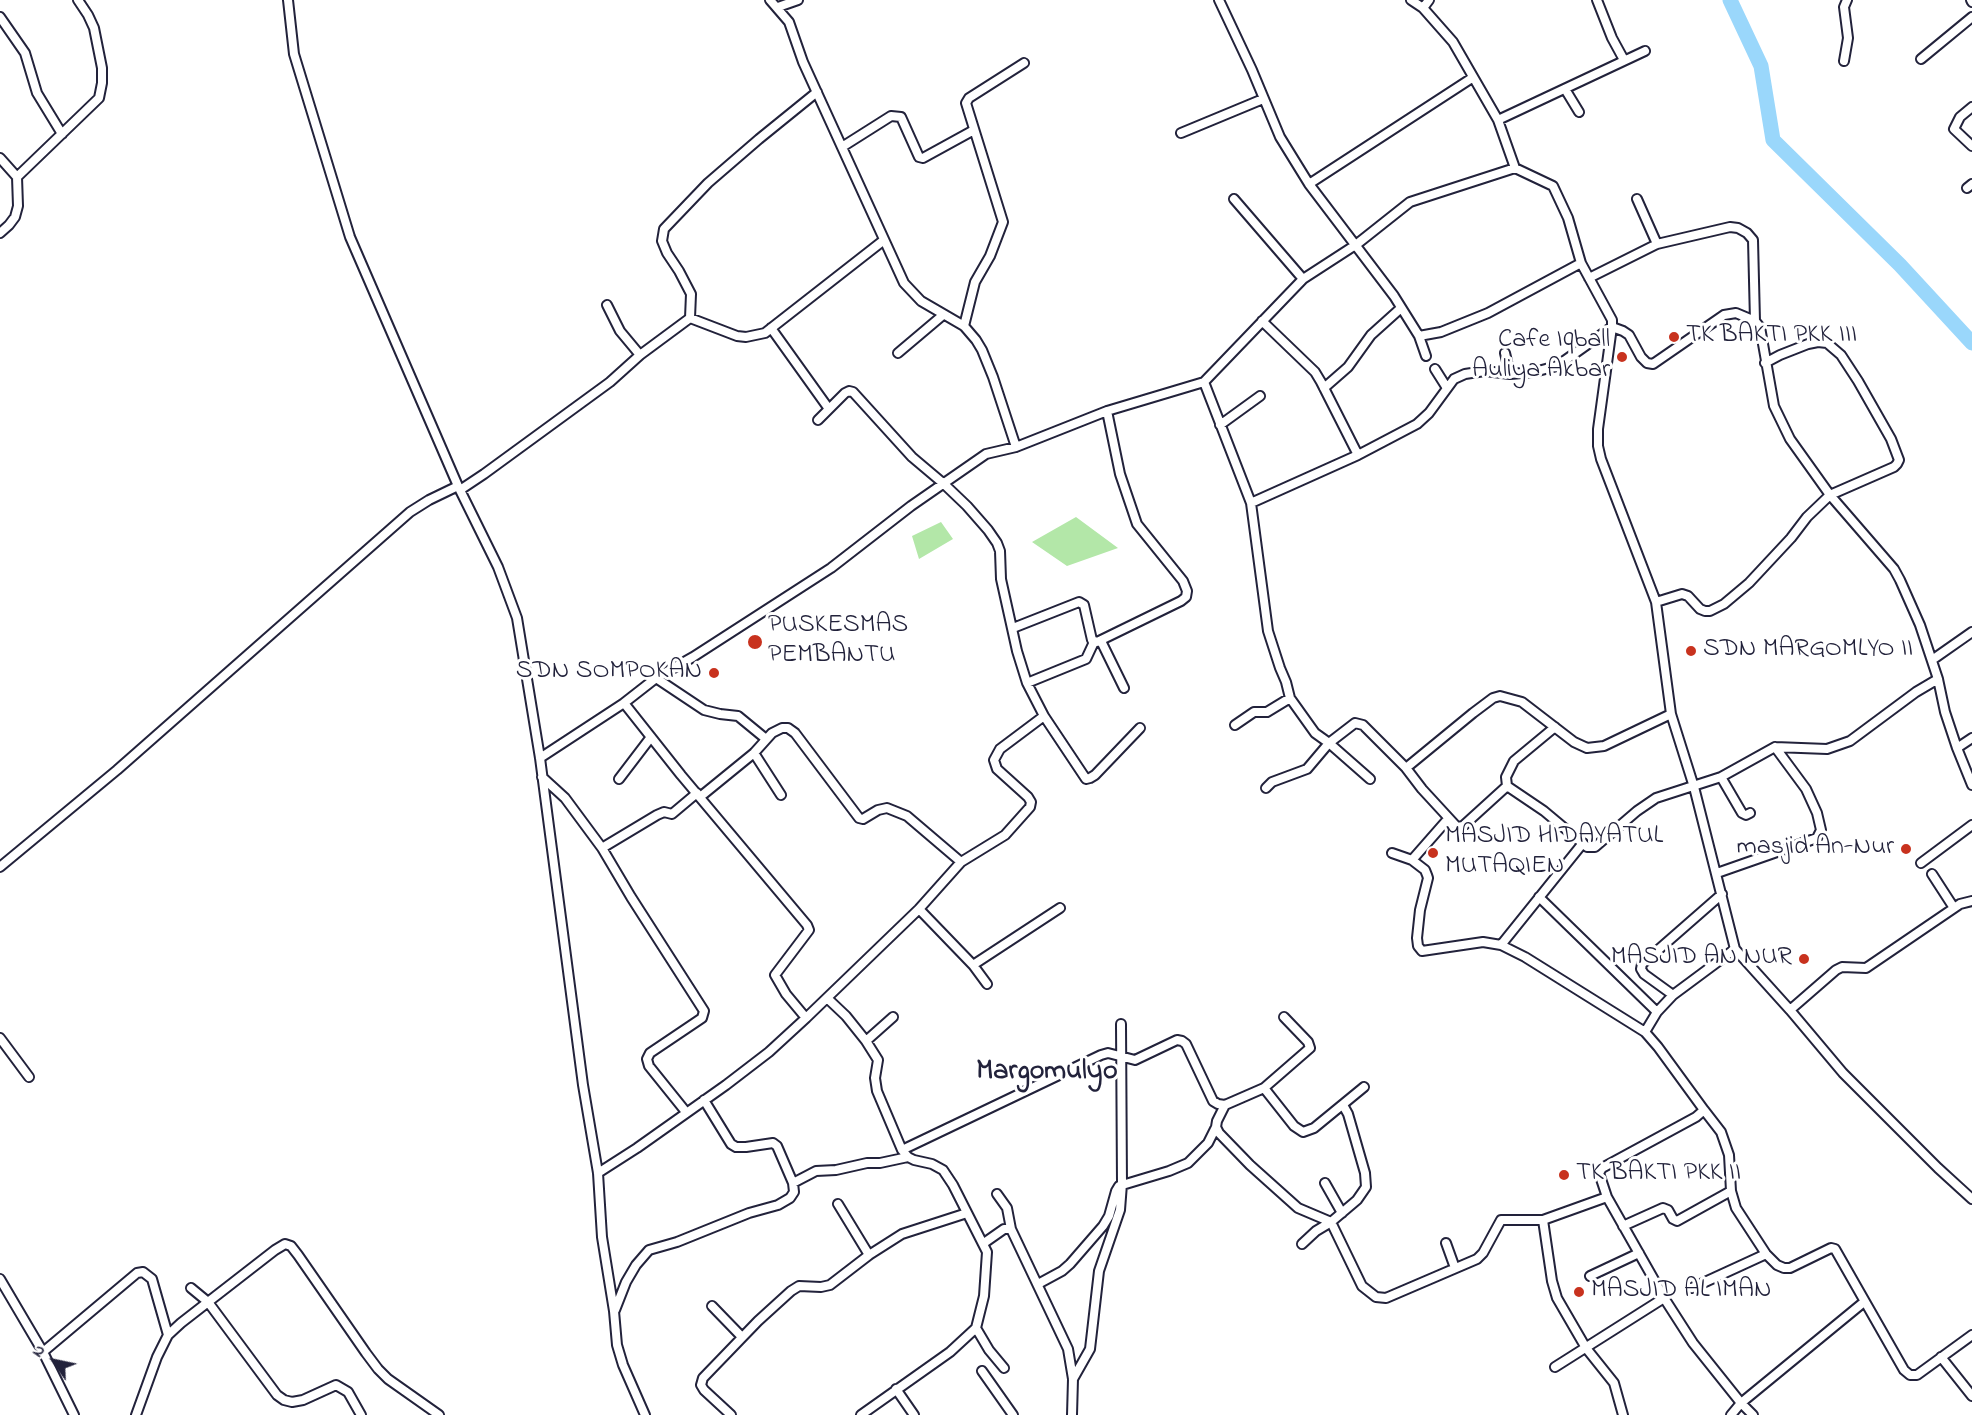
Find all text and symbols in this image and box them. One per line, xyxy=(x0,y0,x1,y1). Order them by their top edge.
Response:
place label: TK BAKTI PKK III xyxy=(1686,321,1857,353)
place label: Cafe Iqball Auliya Akbar xyxy=(1472,326,1610,388)
marker: TK BAKTI PKK III xyxy=(1667,330,1681,344)
marker: Cafe Iqball Auliya Akbar xyxy=(1615,350,1629,364)
place label: PUSKESMAS PEMBANTU xyxy=(768,611,908,672)
marker: PUSKESMAS PEMBANTU xyxy=(746,633,764,651)
place label: SDN MARGOMLYO II xyxy=(1703,635,1913,667)
marker: SDN MARGOMLYO II xyxy=(1684,644,1698,658)
place label: SDN SOMPOKAN xyxy=(516,657,702,689)
marker: SDN SOMPOKAN xyxy=(707,666,721,680)
place label: MASJID HIDAYATUL MUTAQIEN xyxy=(1445,822,1663,884)
place label: masjid An-Nur xyxy=(1737,833,1894,865)
marker: masjid An-Nur xyxy=(1899,842,1913,856)
marker: MASJID HIDAYATUL MUTAQIEN xyxy=(1426,846,1440,860)
place label: MASJID AN NUR xyxy=(1611,943,1792,975)
marker: MASJID AN NUR xyxy=(1797,952,1811,966)
district label: Margomulyo xyxy=(976,1056,1118,1090)
place label: TK BAKTI PKK II xyxy=(1576,1159,1741,1191)
marker: TK BAKTI PKK II xyxy=(1557,1168,1571,1182)
place label: MASJID AL IMAN xyxy=(1591,1276,1771,1308)
marker: MASJID AL IMAN xyxy=(1572,1285,1586,1299)
north arrow xyxy=(24,1331,84,1391)
text: N xyxy=(26,1340,52,1362)

